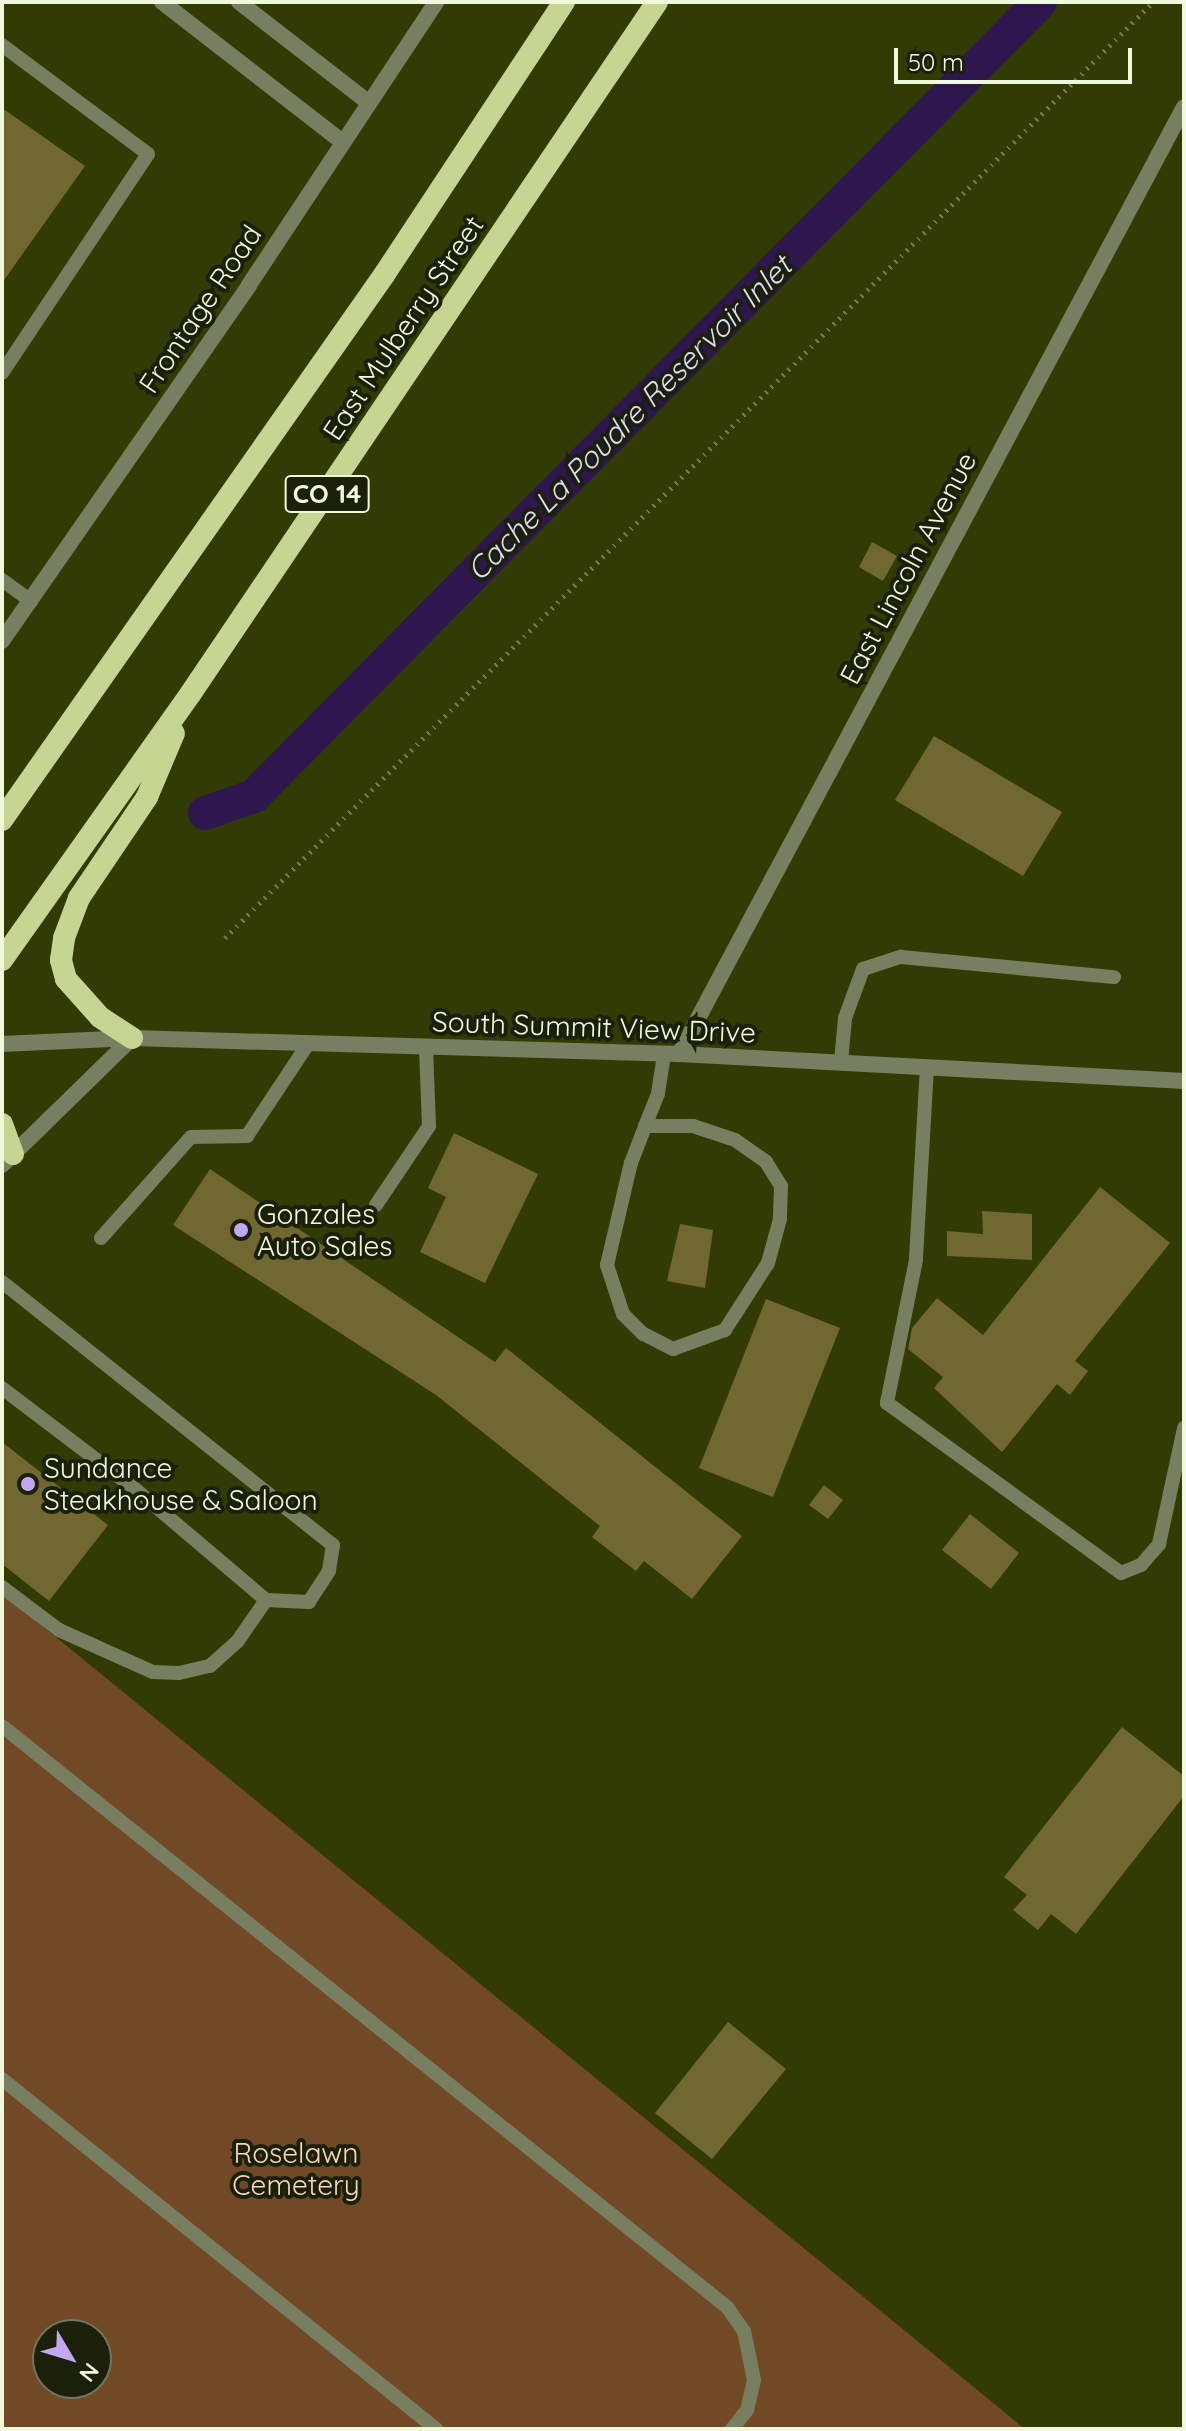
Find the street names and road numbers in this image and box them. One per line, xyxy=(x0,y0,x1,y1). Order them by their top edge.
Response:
street label: East Mulberry Street xyxy=(316,210,490,446)
street label: Frontage Road xyxy=(132,219,268,399)
street label: East Lincoln Avenue xyxy=(833,446,983,690)
road number: CO 14 xyxy=(283,472,371,516)
street label: South Summit View Drive xyxy=(432,1005,756,1049)

